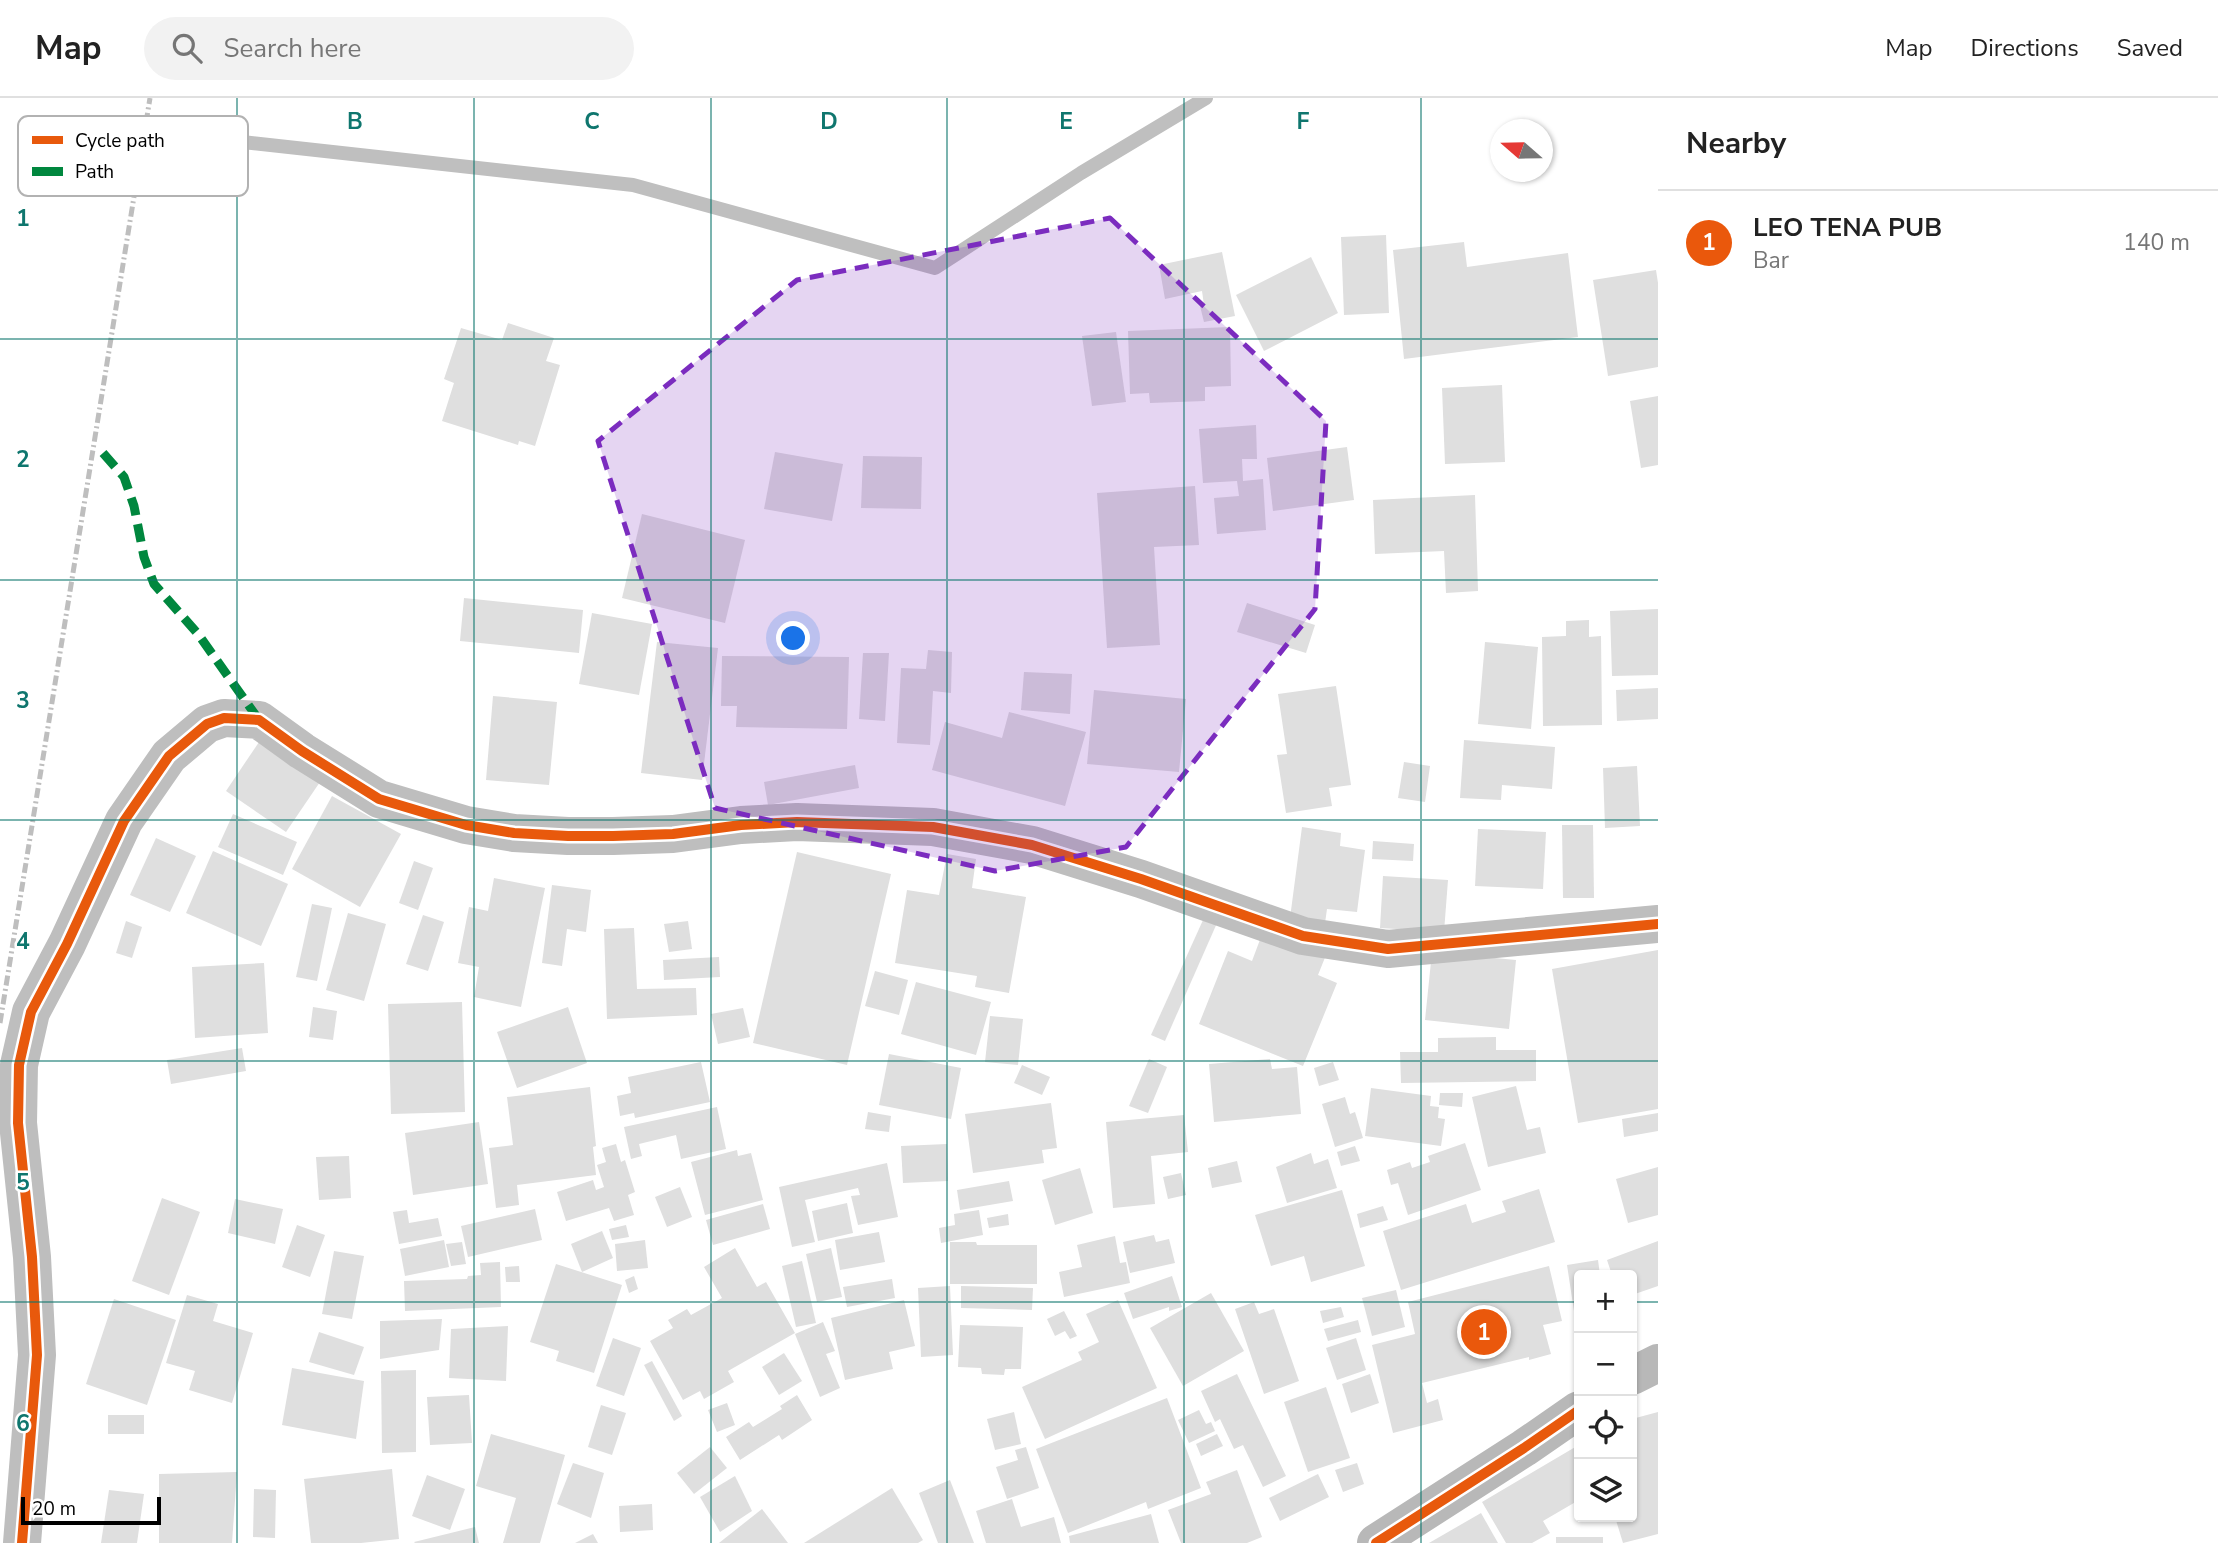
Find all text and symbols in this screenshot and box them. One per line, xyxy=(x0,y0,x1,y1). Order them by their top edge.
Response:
search box xyxy=(144,17,634,80)
text: Map xyxy=(35,26,102,71)
icon: search xyxy=(168,29,206,67)
text: Search here xyxy=(224,31,361,66)
text: Map xyxy=(1885,32,1932,64)
text: Directions xyxy=(1970,32,2079,64)
text: Saved xyxy=(2117,32,2183,64)
text: B xyxy=(347,106,363,137)
text: C xyxy=(584,106,600,137)
text: D xyxy=(820,106,838,137)
text: E xyxy=(1059,106,1073,137)
text: F xyxy=(1297,106,1310,137)
legend xyxy=(18,116,248,196)
north arrow xyxy=(1490,119,1553,182)
text: Nearby xyxy=(1686,123,1786,164)
text: Cycle path xyxy=(75,128,165,154)
text: Path xyxy=(75,159,114,185)
text: 1 xyxy=(16,203,30,234)
text: LEO TENA PUB xyxy=(1753,210,1942,245)
text: 1 xyxy=(1702,227,1716,258)
text: 140 m xyxy=(2123,227,2190,258)
text: Bar xyxy=(1753,245,1789,276)
text: 2 xyxy=(16,444,30,475)
your location xyxy=(776,621,810,655)
text: 3 xyxy=(16,685,30,716)
text: 4 xyxy=(16,926,30,957)
text: 5 xyxy=(16,1167,30,1198)
map controls xyxy=(1574,1270,1637,1522)
button: + xyxy=(1574,1270,1637,1333)
pin: 1 xyxy=(1461,1306,1507,1358)
button: − xyxy=(1574,1333,1637,1396)
button: locate xyxy=(1574,1396,1637,1459)
text: 6 xyxy=(16,1408,30,1439)
button: layers xyxy=(1574,1459,1637,1522)
scale bar xyxy=(21,1494,161,1526)
text: 20 m xyxy=(32,1496,76,1522)

